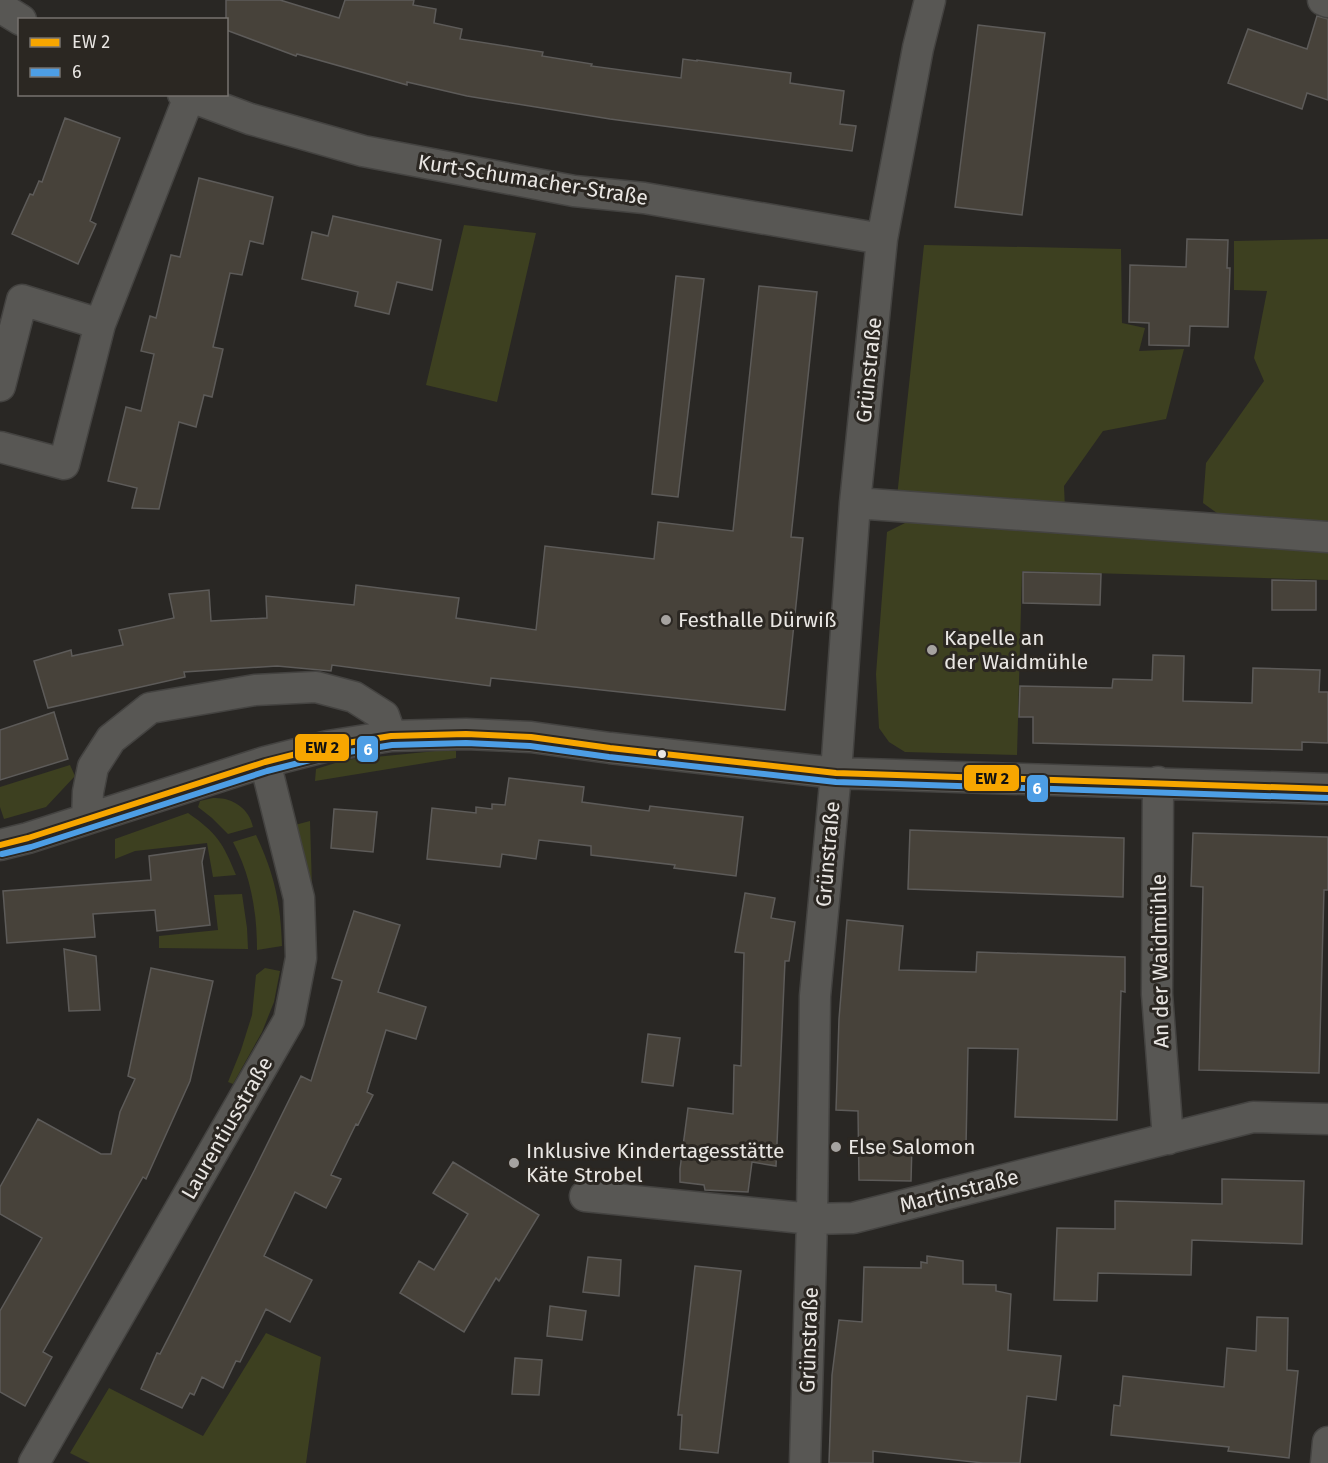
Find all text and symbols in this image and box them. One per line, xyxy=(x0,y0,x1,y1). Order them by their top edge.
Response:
legend xyxy=(18,18,228,96)
text: EW 2 xyxy=(72,31,110,53)
text: 6 xyxy=(72,61,82,83)
street label: Kurt-Schumacher-Straße xyxy=(416,149,650,211)
street label: Grünstraße xyxy=(851,316,887,424)
place label: Festhalle Dürwiß xyxy=(678,607,836,633)
marker: Festhalle Dürwiß xyxy=(659,613,673,627)
place label: Kapelle an der Waidmühle xyxy=(944,625,1088,675)
marker: Kapelle an der Waidmühle xyxy=(925,643,939,657)
line badge: EW 2 xyxy=(294,733,350,762)
line badge: 6 xyxy=(356,735,379,763)
text: EW 2 xyxy=(305,738,339,757)
text: 6 xyxy=(363,740,373,759)
unlabelled marker xyxy=(656,748,668,760)
line badge: EW 2 xyxy=(963,764,1020,792)
text: EW 2 xyxy=(975,769,1009,788)
line badge: 6 xyxy=(1026,774,1049,803)
text: 6 xyxy=(1032,779,1042,798)
street label: Grünstraße xyxy=(810,800,846,908)
street label: An der Waidmühle xyxy=(1145,874,1175,1048)
street label: Laurentiusstraße xyxy=(176,1052,278,1204)
place label: Else Salomon xyxy=(848,1134,976,1160)
place label: Inklusive Kindertagesstätte Käte Strobel xyxy=(526,1138,785,1188)
marker: Else Salomon xyxy=(829,1140,843,1154)
marker: Inklusive Kindertagesstätte Käte Strobel xyxy=(507,1156,521,1170)
street label: Martinstraße xyxy=(897,1164,1021,1218)
street label: Grünstraße xyxy=(794,1287,824,1393)

